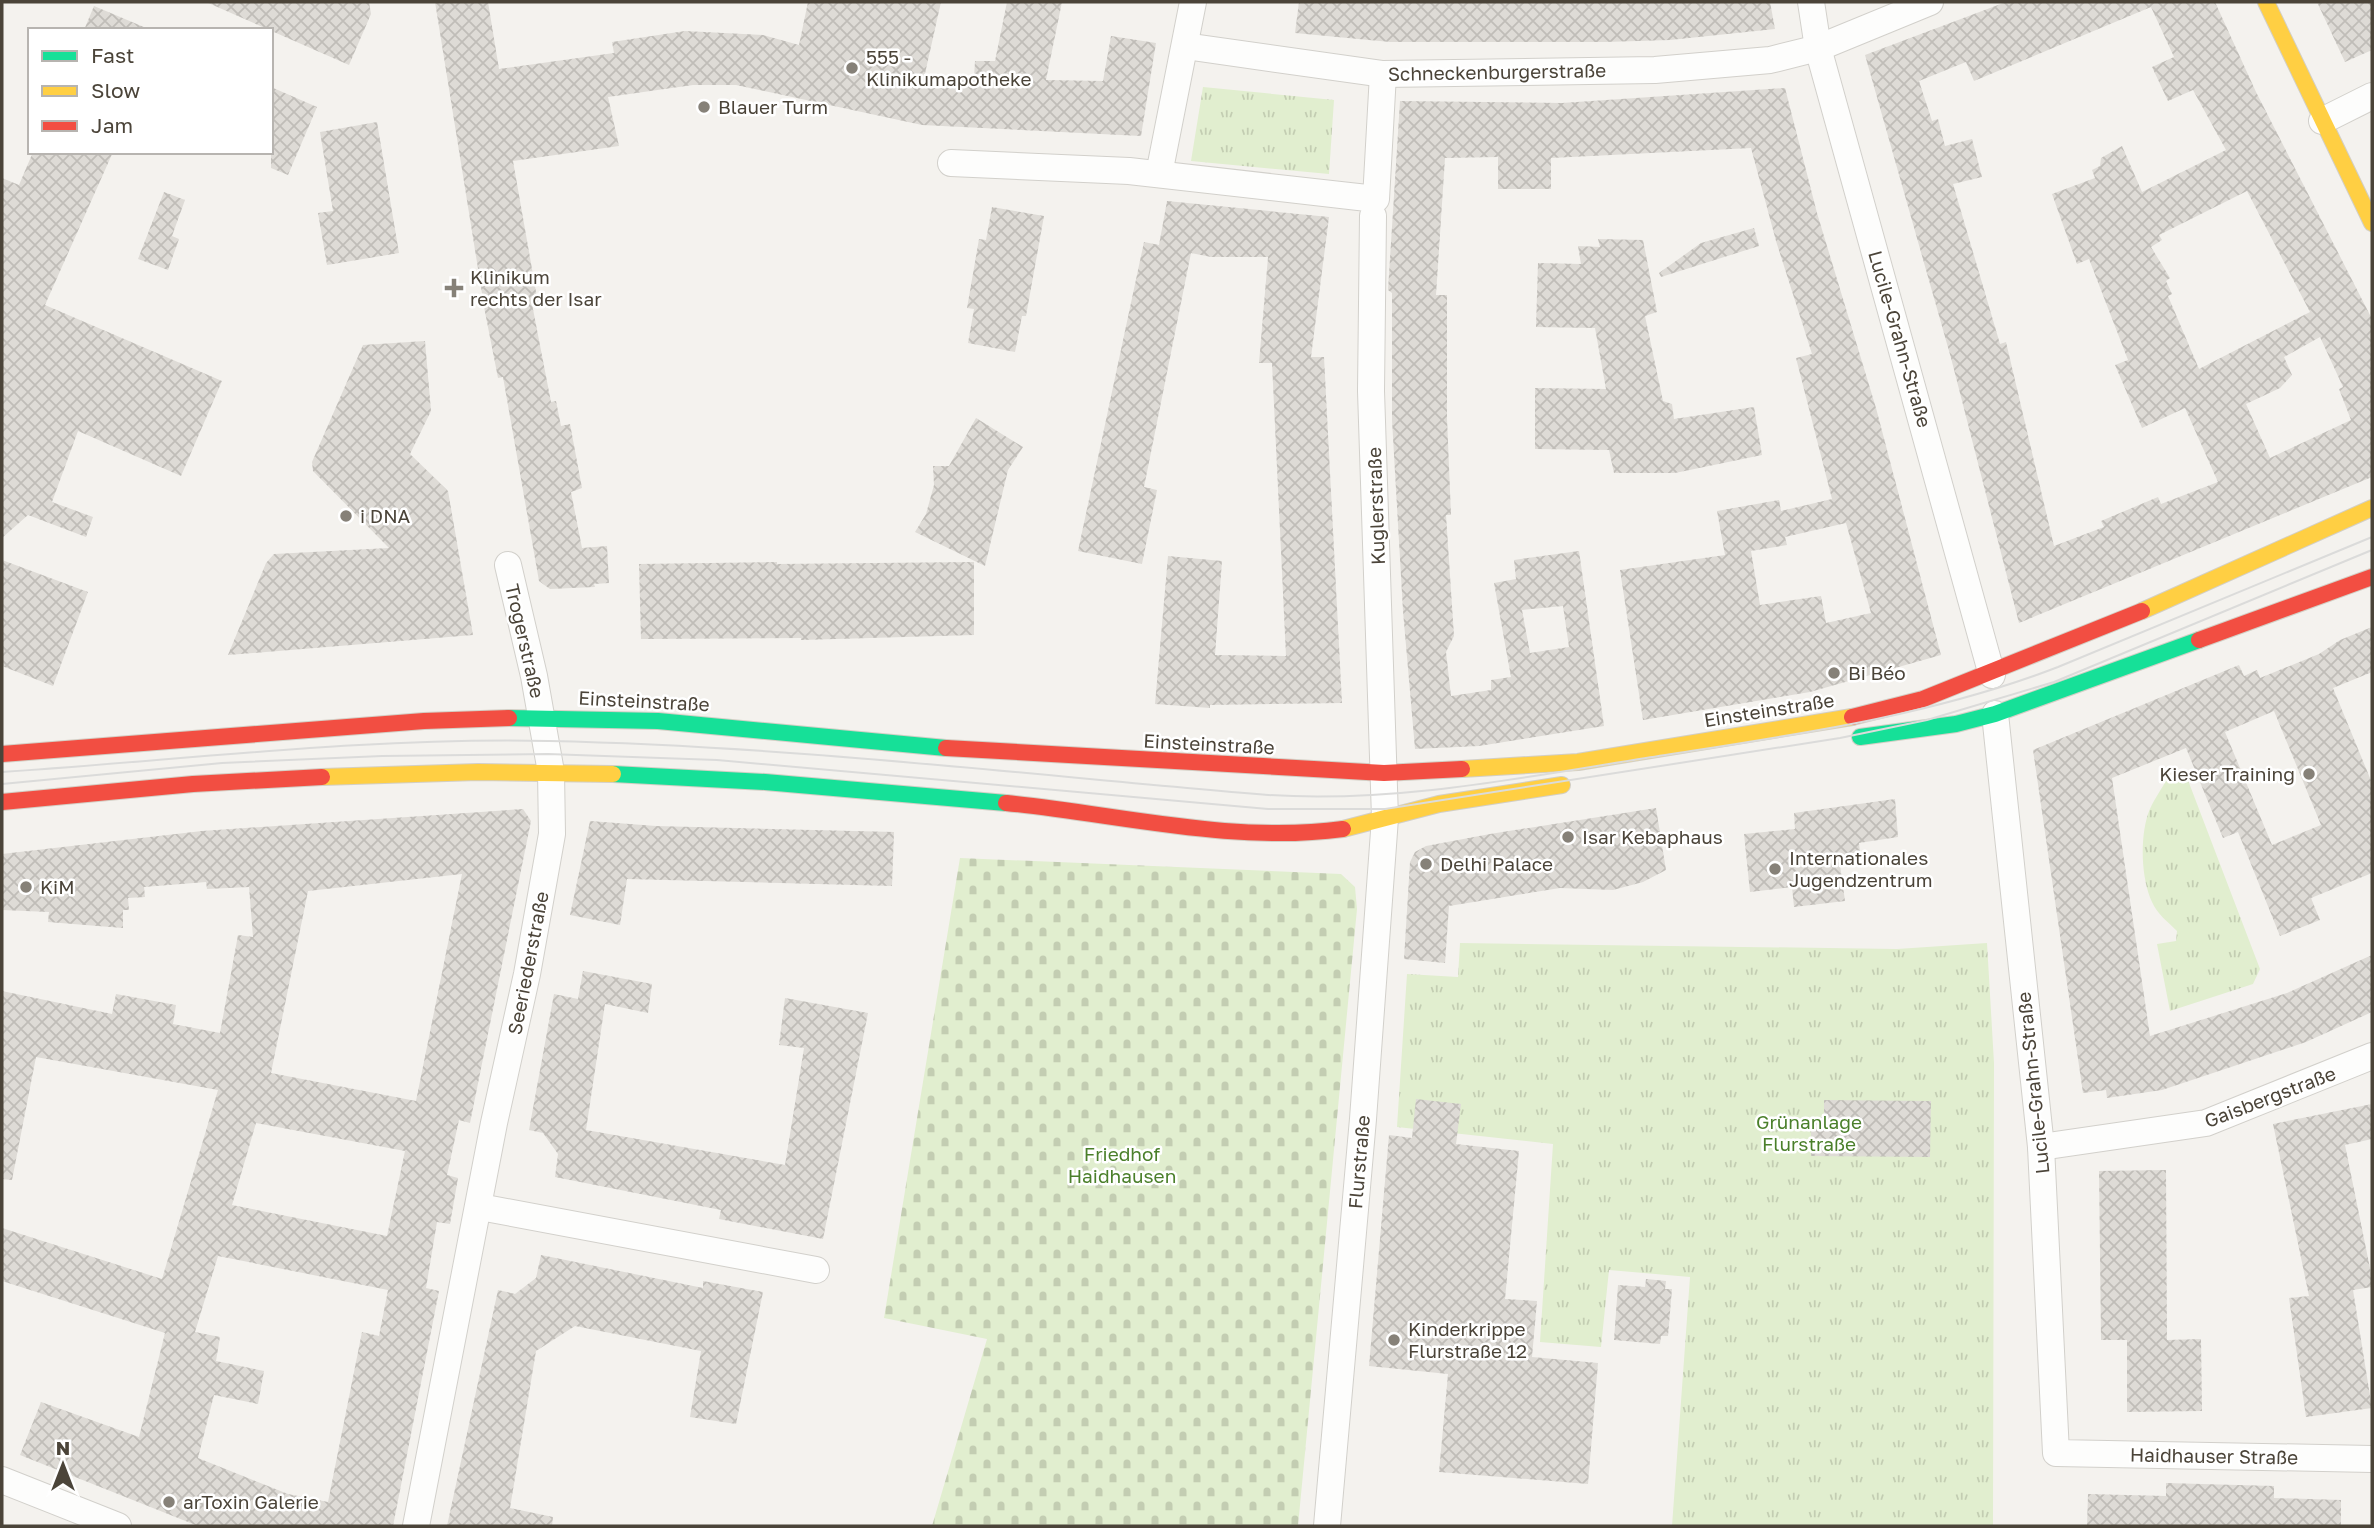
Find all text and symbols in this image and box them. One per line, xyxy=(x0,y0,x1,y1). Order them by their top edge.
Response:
legend xyxy=(28,28,273,154)
text: Fast xyxy=(91,42,134,68)
place label: 555 - Klinikumapotheke xyxy=(866,45,1031,90)
street label: Schneckenburgerstraße xyxy=(1388,58,1606,85)
marker: 555 - Klinikumapotheke xyxy=(844,60,860,76)
text: Slow xyxy=(91,77,140,103)
place label: Blauer Turm xyxy=(718,95,828,118)
marker: Blauer Turm xyxy=(696,99,712,115)
text: Jam xyxy=(91,112,133,138)
street label: Lucile-Grahn-Straße xyxy=(1864,248,1937,430)
place label: Klinikum rechts der Isar xyxy=(470,265,602,310)
marker: Klinikum rechts der Isar xyxy=(444,278,464,298)
street label: Kuglerstraße xyxy=(1362,447,1389,565)
place label: i DNA xyxy=(360,504,411,527)
marker: i DNA xyxy=(338,508,354,524)
street label: Trogerstraße xyxy=(501,582,550,700)
place label: Bi Béo xyxy=(1848,661,1906,684)
marker: Bi Béo xyxy=(1826,665,1842,681)
street label: Einsteinstraße xyxy=(578,686,710,715)
street label: Einsteinstraße xyxy=(1702,688,1836,731)
street label: Einsteinstraße xyxy=(1143,729,1275,758)
place label: Kieser Training xyxy=(2159,762,2295,785)
marker: Kieser Training xyxy=(2301,766,2317,782)
place label: Isar Kebaphaus xyxy=(1582,825,1723,848)
marker: Isar Kebaphaus xyxy=(1560,829,1576,845)
place label: Internationales Jugendzentrum xyxy=(1789,846,1933,891)
place label: Delhi Palace xyxy=(1440,852,1553,875)
marker: Delhi Palace xyxy=(1418,856,1434,872)
marker: Internationales Jugendzentrum xyxy=(1767,861,1783,877)
place label: KiM xyxy=(40,875,75,898)
marker: KiM xyxy=(18,879,34,895)
street label: Seeriederstraße xyxy=(502,889,553,1037)
street label: Lucile-Grahn-Straße xyxy=(2012,991,2053,1175)
street label: Gaisbergstraße xyxy=(2201,1061,2339,1132)
park label: Grünanlage Flurstraße xyxy=(1756,1110,1862,1155)
street label: Flurstraße xyxy=(1343,1114,1374,1210)
park label: Friedhof Haidhausen xyxy=(1068,1142,1176,1187)
place label: Kinderkrippe Flurstraße 12 xyxy=(1408,1317,1527,1362)
marker: Kinderkrippe Flurstraße 12 xyxy=(1386,1332,1402,1348)
north arrow xyxy=(28,1430,98,1500)
text: N xyxy=(56,1436,70,1459)
street label: Haidhauser Straße xyxy=(2130,1443,2298,1468)
place label: arToxin Galerie xyxy=(183,1490,319,1513)
marker: arToxin Galerie xyxy=(161,1494,177,1510)

